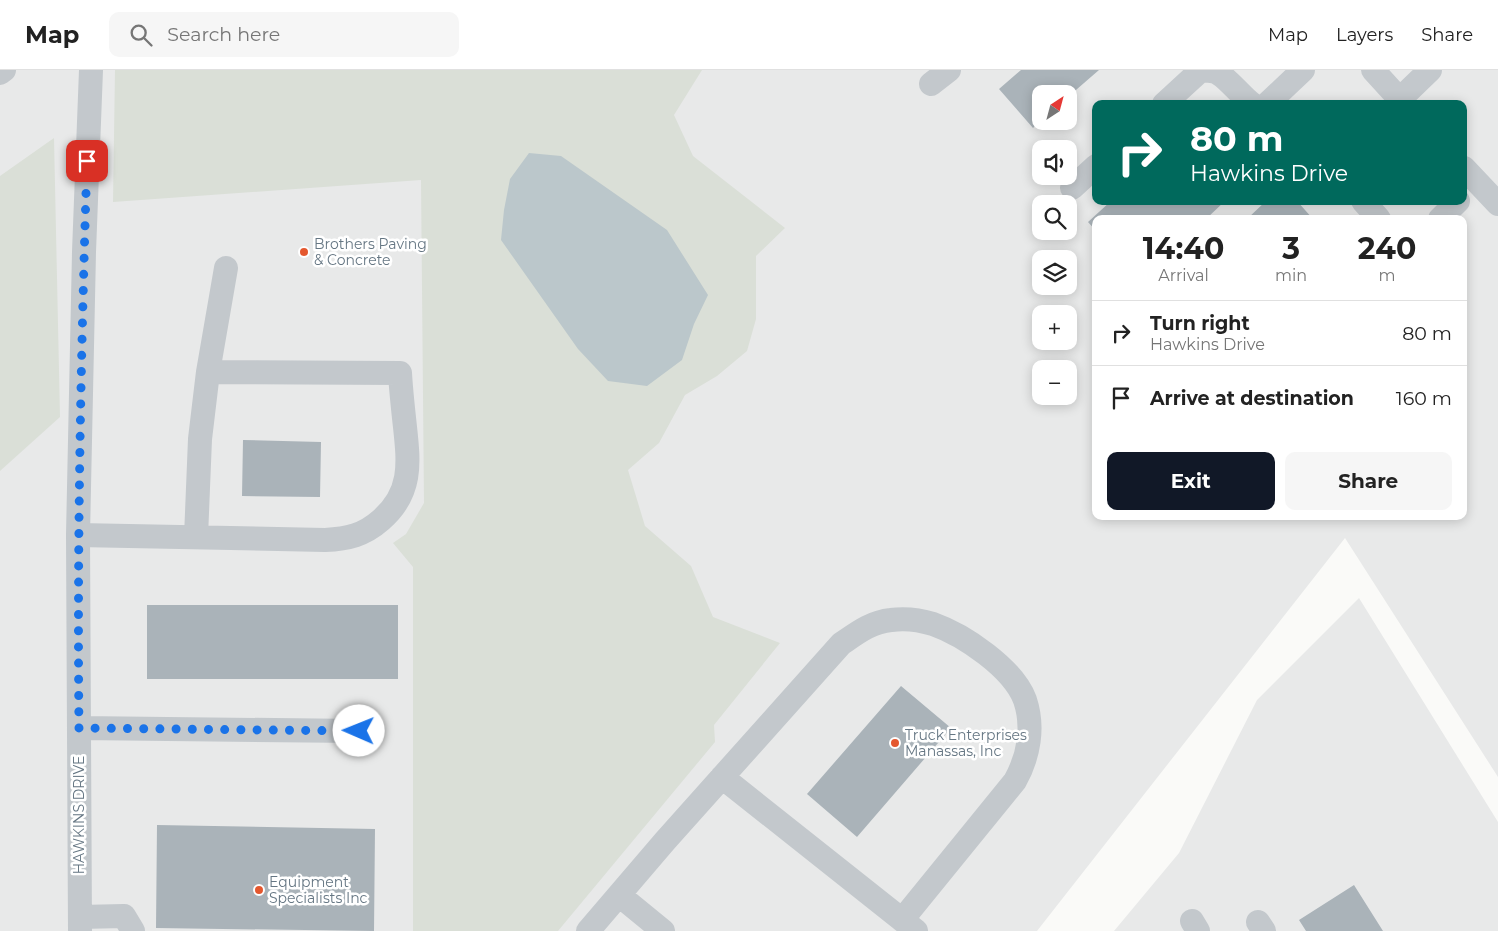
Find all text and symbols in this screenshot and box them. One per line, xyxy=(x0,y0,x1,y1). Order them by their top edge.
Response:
search box xyxy=(109,12,459,57)
text: Map xyxy=(25,20,79,49)
icon: search xyxy=(127,21,155,49)
text: Search here xyxy=(167,23,280,46)
text: Map xyxy=(1268,24,1308,46)
text: Layers xyxy=(1336,24,1393,46)
text: Share xyxy=(1421,24,1473,46)
north arrow xyxy=(1032,85,1078,130)
map controls xyxy=(1032,85,1077,405)
text: 80 m xyxy=(1190,117,1284,160)
icon: right xyxy=(1107,120,1172,185)
pin xyxy=(66,140,108,182)
button: sound xyxy=(1032,140,1077,185)
icon: arrive xyxy=(73,147,101,175)
text: Hawkins Drive xyxy=(1190,160,1348,187)
button: search xyxy=(1032,195,1077,240)
text: 14:40 xyxy=(1143,230,1224,267)
text: 3 xyxy=(1282,230,1300,267)
text: 240 xyxy=(1358,230,1416,267)
place label: Brothers Paving & Concrete xyxy=(314,235,427,269)
marker: Brothers Paving & Concrete xyxy=(298,246,310,258)
button: layers xyxy=(1032,250,1077,295)
text: Arrival xyxy=(1158,266,1209,285)
text: min xyxy=(1275,266,1307,285)
text: m xyxy=(1379,266,1396,285)
button: + xyxy=(1032,305,1077,350)
text: Turn right xyxy=(1150,312,1250,335)
icon: right xyxy=(1107,319,1135,347)
text: 80 m xyxy=(1402,322,1452,345)
text: Hawkins Drive xyxy=(1150,335,1265,354)
button: − xyxy=(1032,360,1077,405)
icon: arrive xyxy=(1107,384,1135,412)
text: Arrive at destination xyxy=(1150,387,1354,410)
text: 160 m xyxy=(1396,387,1452,410)
button: Exit xyxy=(1107,452,1275,510)
button: Share xyxy=(1285,452,1452,510)
position arrow xyxy=(332,704,384,756)
place label: Truck Enterprises Manassas, Inc xyxy=(905,726,1027,760)
marker: Truck Enterprises Manassas, Inc xyxy=(889,737,901,749)
street label: HAWKINS DRIVE xyxy=(70,756,88,874)
place label: Equipment Specialists Inc xyxy=(269,873,368,907)
marker: Equipment Specialists Inc xyxy=(253,884,265,896)

